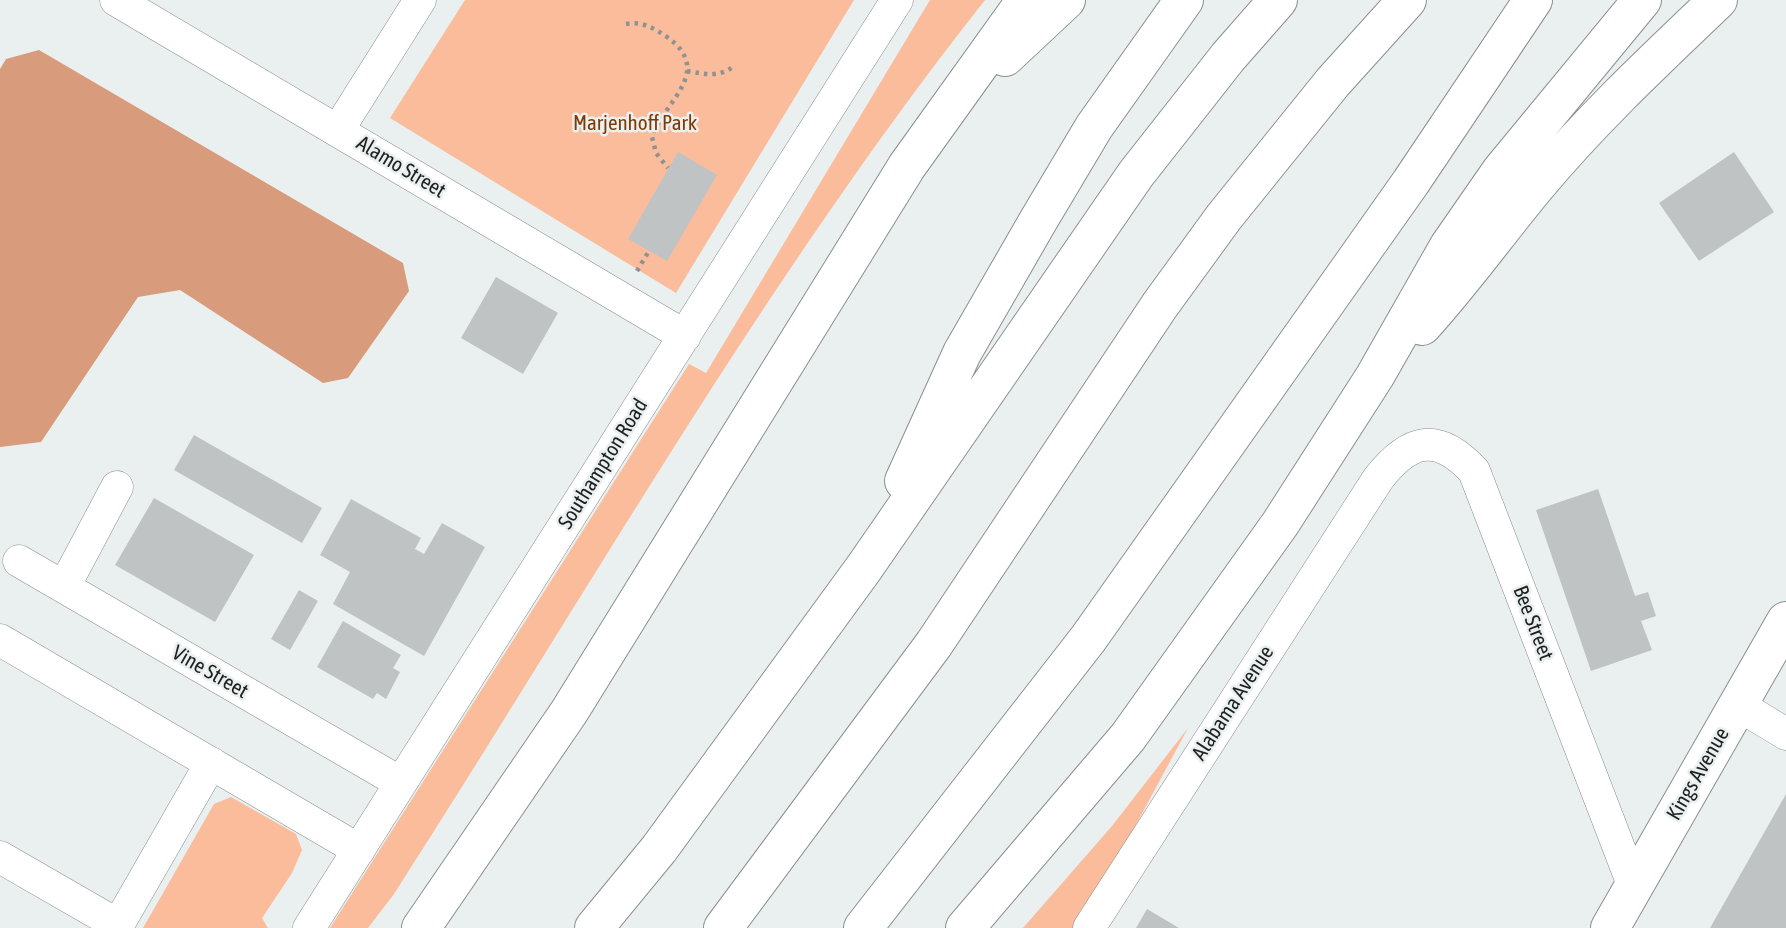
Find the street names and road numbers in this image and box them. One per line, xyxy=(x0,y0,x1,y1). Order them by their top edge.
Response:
street label: Alamo Street xyxy=(352,131,450,203)
street label: Southampton Road xyxy=(553,394,653,534)
street label: Bee Street xyxy=(1507,582,1559,664)
street label: Vine Street xyxy=(167,640,253,704)
street label: Alabama Avenue xyxy=(1187,641,1279,765)
street label: Kings Avenue xyxy=(1661,723,1735,825)

